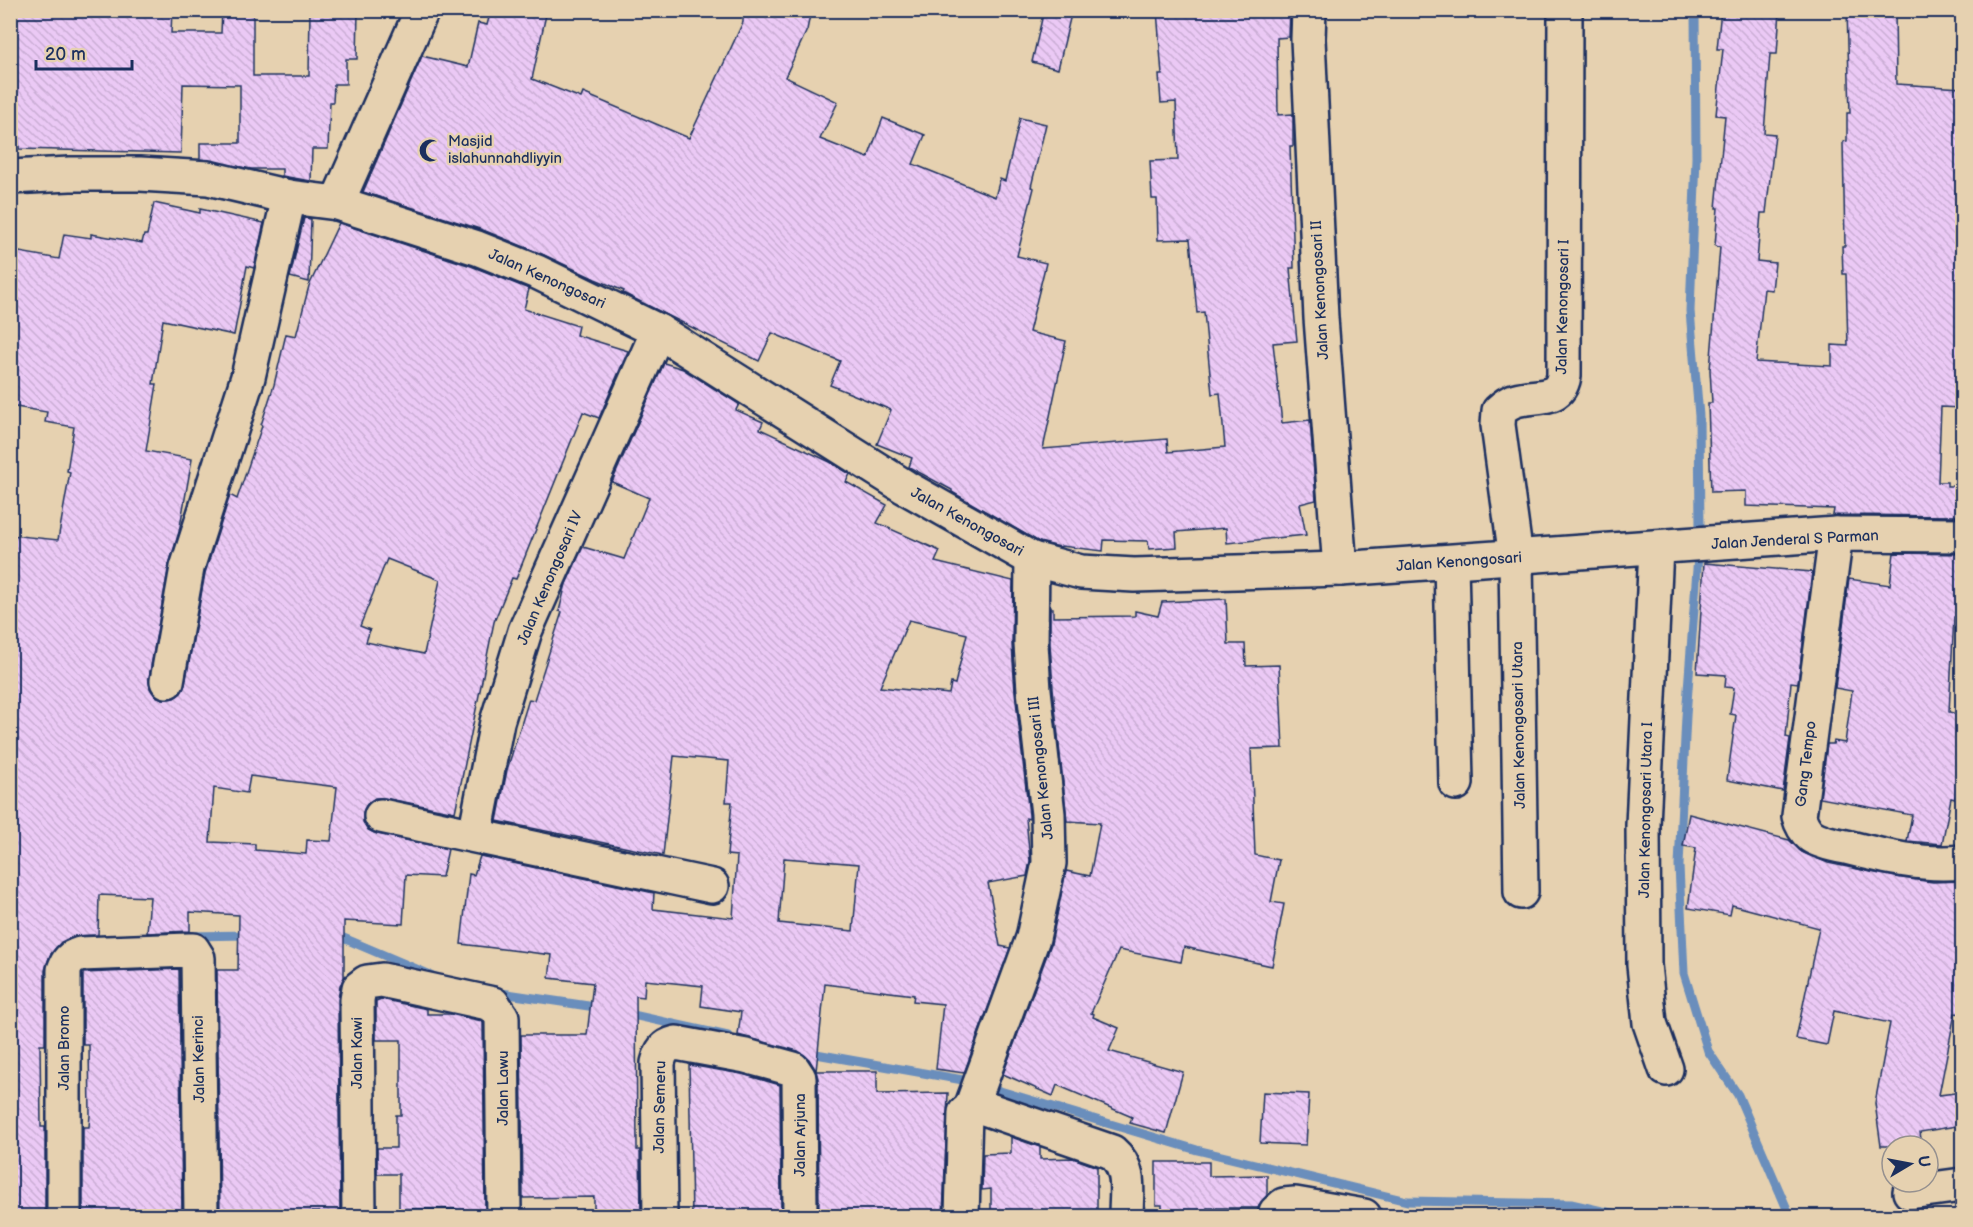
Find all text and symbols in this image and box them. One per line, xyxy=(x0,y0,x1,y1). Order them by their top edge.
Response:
scale bar xyxy=(36,33,132,71)
text: 20 m xyxy=(45,44,86,65)
place label: Masjid islahunnahdliyyin xyxy=(448,132,562,168)
mosque icon: Masjid islahunnahdliyyin xyxy=(417,137,443,163)
street label: Jalan Kenongosari II xyxy=(1307,220,1333,360)
street label: Jalan Kenongosari I xyxy=(1552,239,1574,375)
street label: Jalan Kenongosari xyxy=(486,245,608,313)
street label: Jalan Kenongosari xyxy=(907,483,1027,561)
street label: Jalan Kenongosari IV xyxy=(513,507,587,648)
street label: Jalan Jenderal S Parman xyxy=(1711,526,1879,554)
street label: Jalan Kenongosari xyxy=(1395,548,1523,576)
street label: Jalan Kenongosari Utara xyxy=(1508,641,1530,809)
street label: Jalan Kenongosari III xyxy=(1024,695,1058,841)
street label: Gang Tempo xyxy=(1791,720,1821,808)
street label: Jalan Kenongosari Utara I xyxy=(1635,721,1657,898)
street label: Jalan Bromo xyxy=(55,1005,74,1091)
street label: Jalan Kerinci xyxy=(189,1015,209,1103)
street label: Jalan Kawi xyxy=(348,1017,367,1089)
street label: Jalan Lawu xyxy=(494,1050,513,1126)
street label: Jalan Semeru xyxy=(650,1060,670,1154)
street label: Jalan Arjuna xyxy=(791,1093,810,1177)
north arrow xyxy=(1880,1134,1940,1194)
text: U xyxy=(1913,1154,1934,1169)

